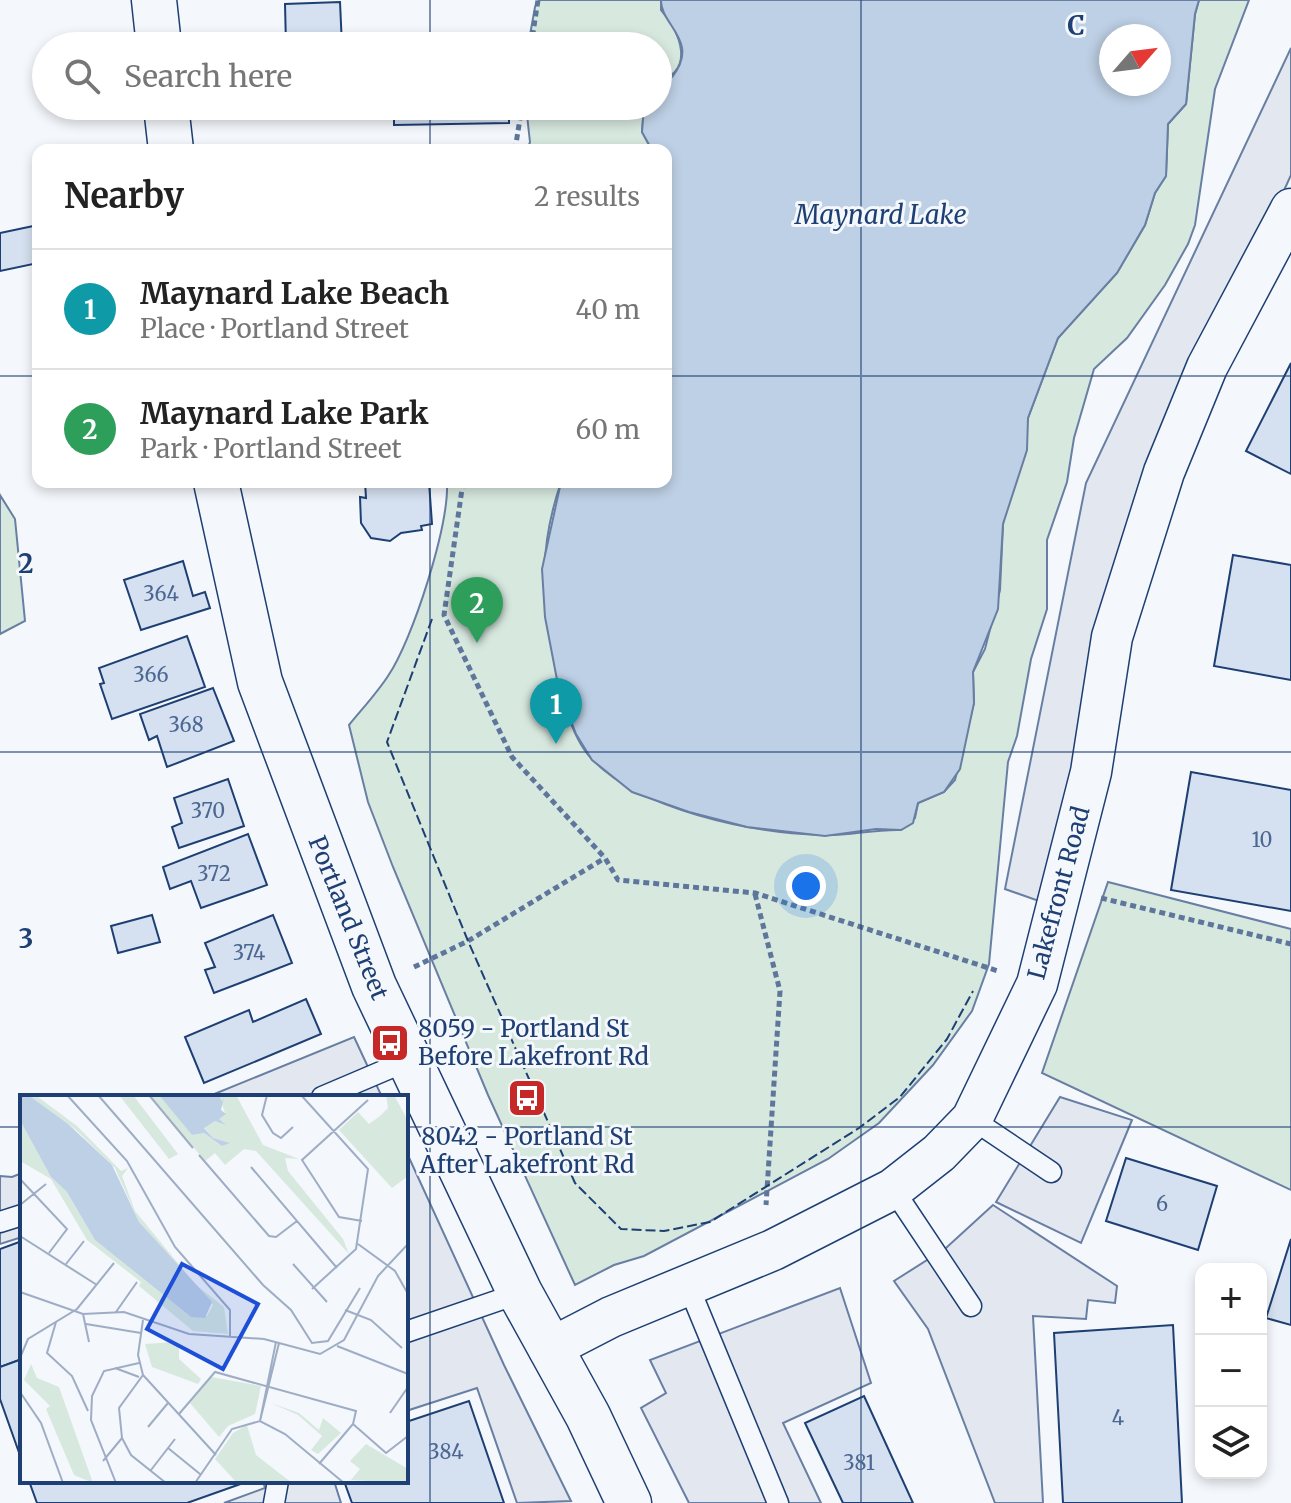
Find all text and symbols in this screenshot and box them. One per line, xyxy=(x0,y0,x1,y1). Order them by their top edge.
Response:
text: C xyxy=(1067,9,1085,42)
north arrow xyxy=(1099,24,1171,96)
search box xyxy=(32,32,672,120)
icon: search xyxy=(60,54,104,98)
text: Search here xyxy=(124,57,292,95)
text: Nearby xyxy=(64,175,184,217)
text: 2 results xyxy=(534,180,640,213)
water label: Maynard Lake xyxy=(794,198,967,231)
text: Maynard Lake Beach xyxy=(140,274,449,312)
text: 1 xyxy=(84,293,96,326)
text: 40 m xyxy=(576,293,640,326)
text: Place · Portland Street xyxy=(140,312,409,345)
text: Maynard Lake Park xyxy=(140,394,428,432)
text: 2 xyxy=(82,413,98,446)
text: 60 m xyxy=(576,413,640,446)
text: Park · Portland Street xyxy=(140,432,402,465)
text: 2 xyxy=(18,547,34,580)
pin: 2 xyxy=(451,577,503,643)
house number: 364 xyxy=(143,581,179,606)
house number: 366 xyxy=(133,662,169,687)
pin: 1 xyxy=(530,678,582,744)
house number: 368 xyxy=(168,712,204,737)
house number: 370 xyxy=(191,798,225,823)
street label: Lakefront Road xyxy=(1021,803,1097,983)
house number: 10 xyxy=(1251,827,1273,852)
street label: Portland Street xyxy=(301,831,396,1005)
house number: 372 xyxy=(197,861,231,886)
your location xyxy=(786,866,826,906)
text: 3 xyxy=(19,922,33,955)
house number: 374 xyxy=(233,940,265,965)
place label: 8059 - Portland St Before Lakefront Rd xyxy=(418,1013,649,1072)
bus stop icon: 8059 - Portland St Before Lakefront Rd xyxy=(369,1022,411,1064)
bus stop icon: 8042 - Portland St After Lakefront Rd xyxy=(506,1077,548,1119)
inset map xyxy=(20,1095,408,1483)
place label: 8042 - Portland St After Lakefront Rd xyxy=(419,1121,634,1180)
house number: 6 xyxy=(1156,1191,1168,1216)
map controls xyxy=(1195,1263,1267,1479)
button: + xyxy=(1195,1263,1267,1335)
button: − xyxy=(1195,1335,1267,1407)
house number: 4 xyxy=(1112,1405,1124,1430)
button: layers xyxy=(1195,1407,1267,1479)
house number: 384 xyxy=(428,1439,464,1464)
house number: 381 xyxy=(843,1450,875,1475)

